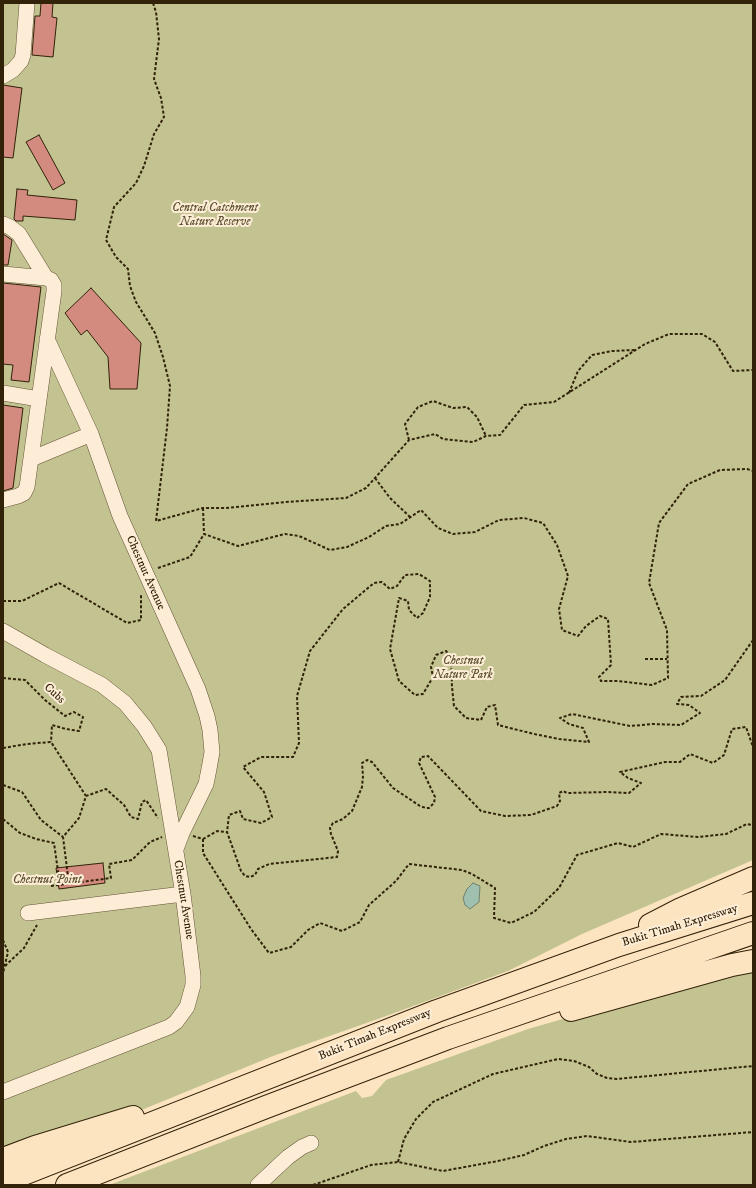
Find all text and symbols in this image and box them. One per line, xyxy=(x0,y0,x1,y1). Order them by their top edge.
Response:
park label: Central Catchment Nature Reserve xyxy=(172,202,258,230)
street label: Chestnut Avenue xyxy=(122,533,168,613)
park label: Chestnut Nature Park xyxy=(433,655,493,683)
street label: Cubs xyxy=(40,681,68,707)
street label: Chestnut Avenue xyxy=(170,859,196,941)
park label: Chestnut Point xyxy=(13,874,81,888)
street label: Bukit Timah Expressway xyxy=(620,902,740,950)
street label: Bukit Timah Expressway xyxy=(317,1006,433,1064)

